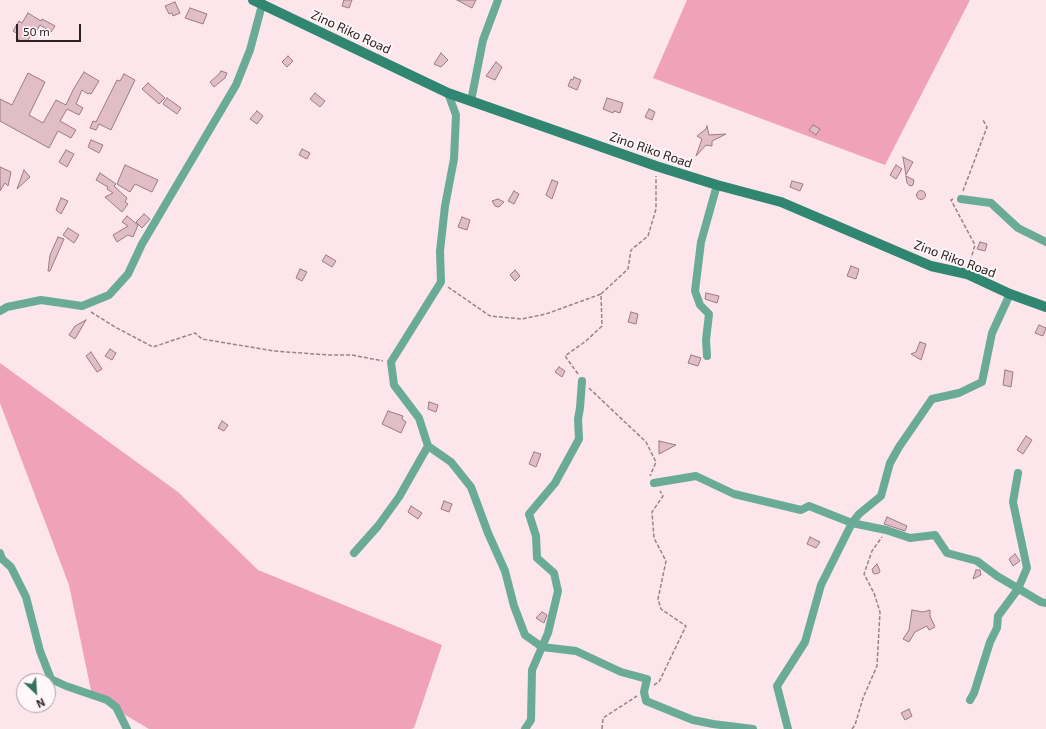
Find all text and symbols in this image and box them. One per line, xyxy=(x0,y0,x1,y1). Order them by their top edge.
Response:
street label: Zino Riko Road xyxy=(309,7,393,57)
scale bar xyxy=(18,16,83,42)
text: 50 m xyxy=(23,24,50,38)
street label: Zino Riko Road xyxy=(608,129,694,171)
street label: Zino Riko Road xyxy=(912,237,998,281)
north arrow xyxy=(16,673,56,713)
text: N xyxy=(35,696,47,711)

